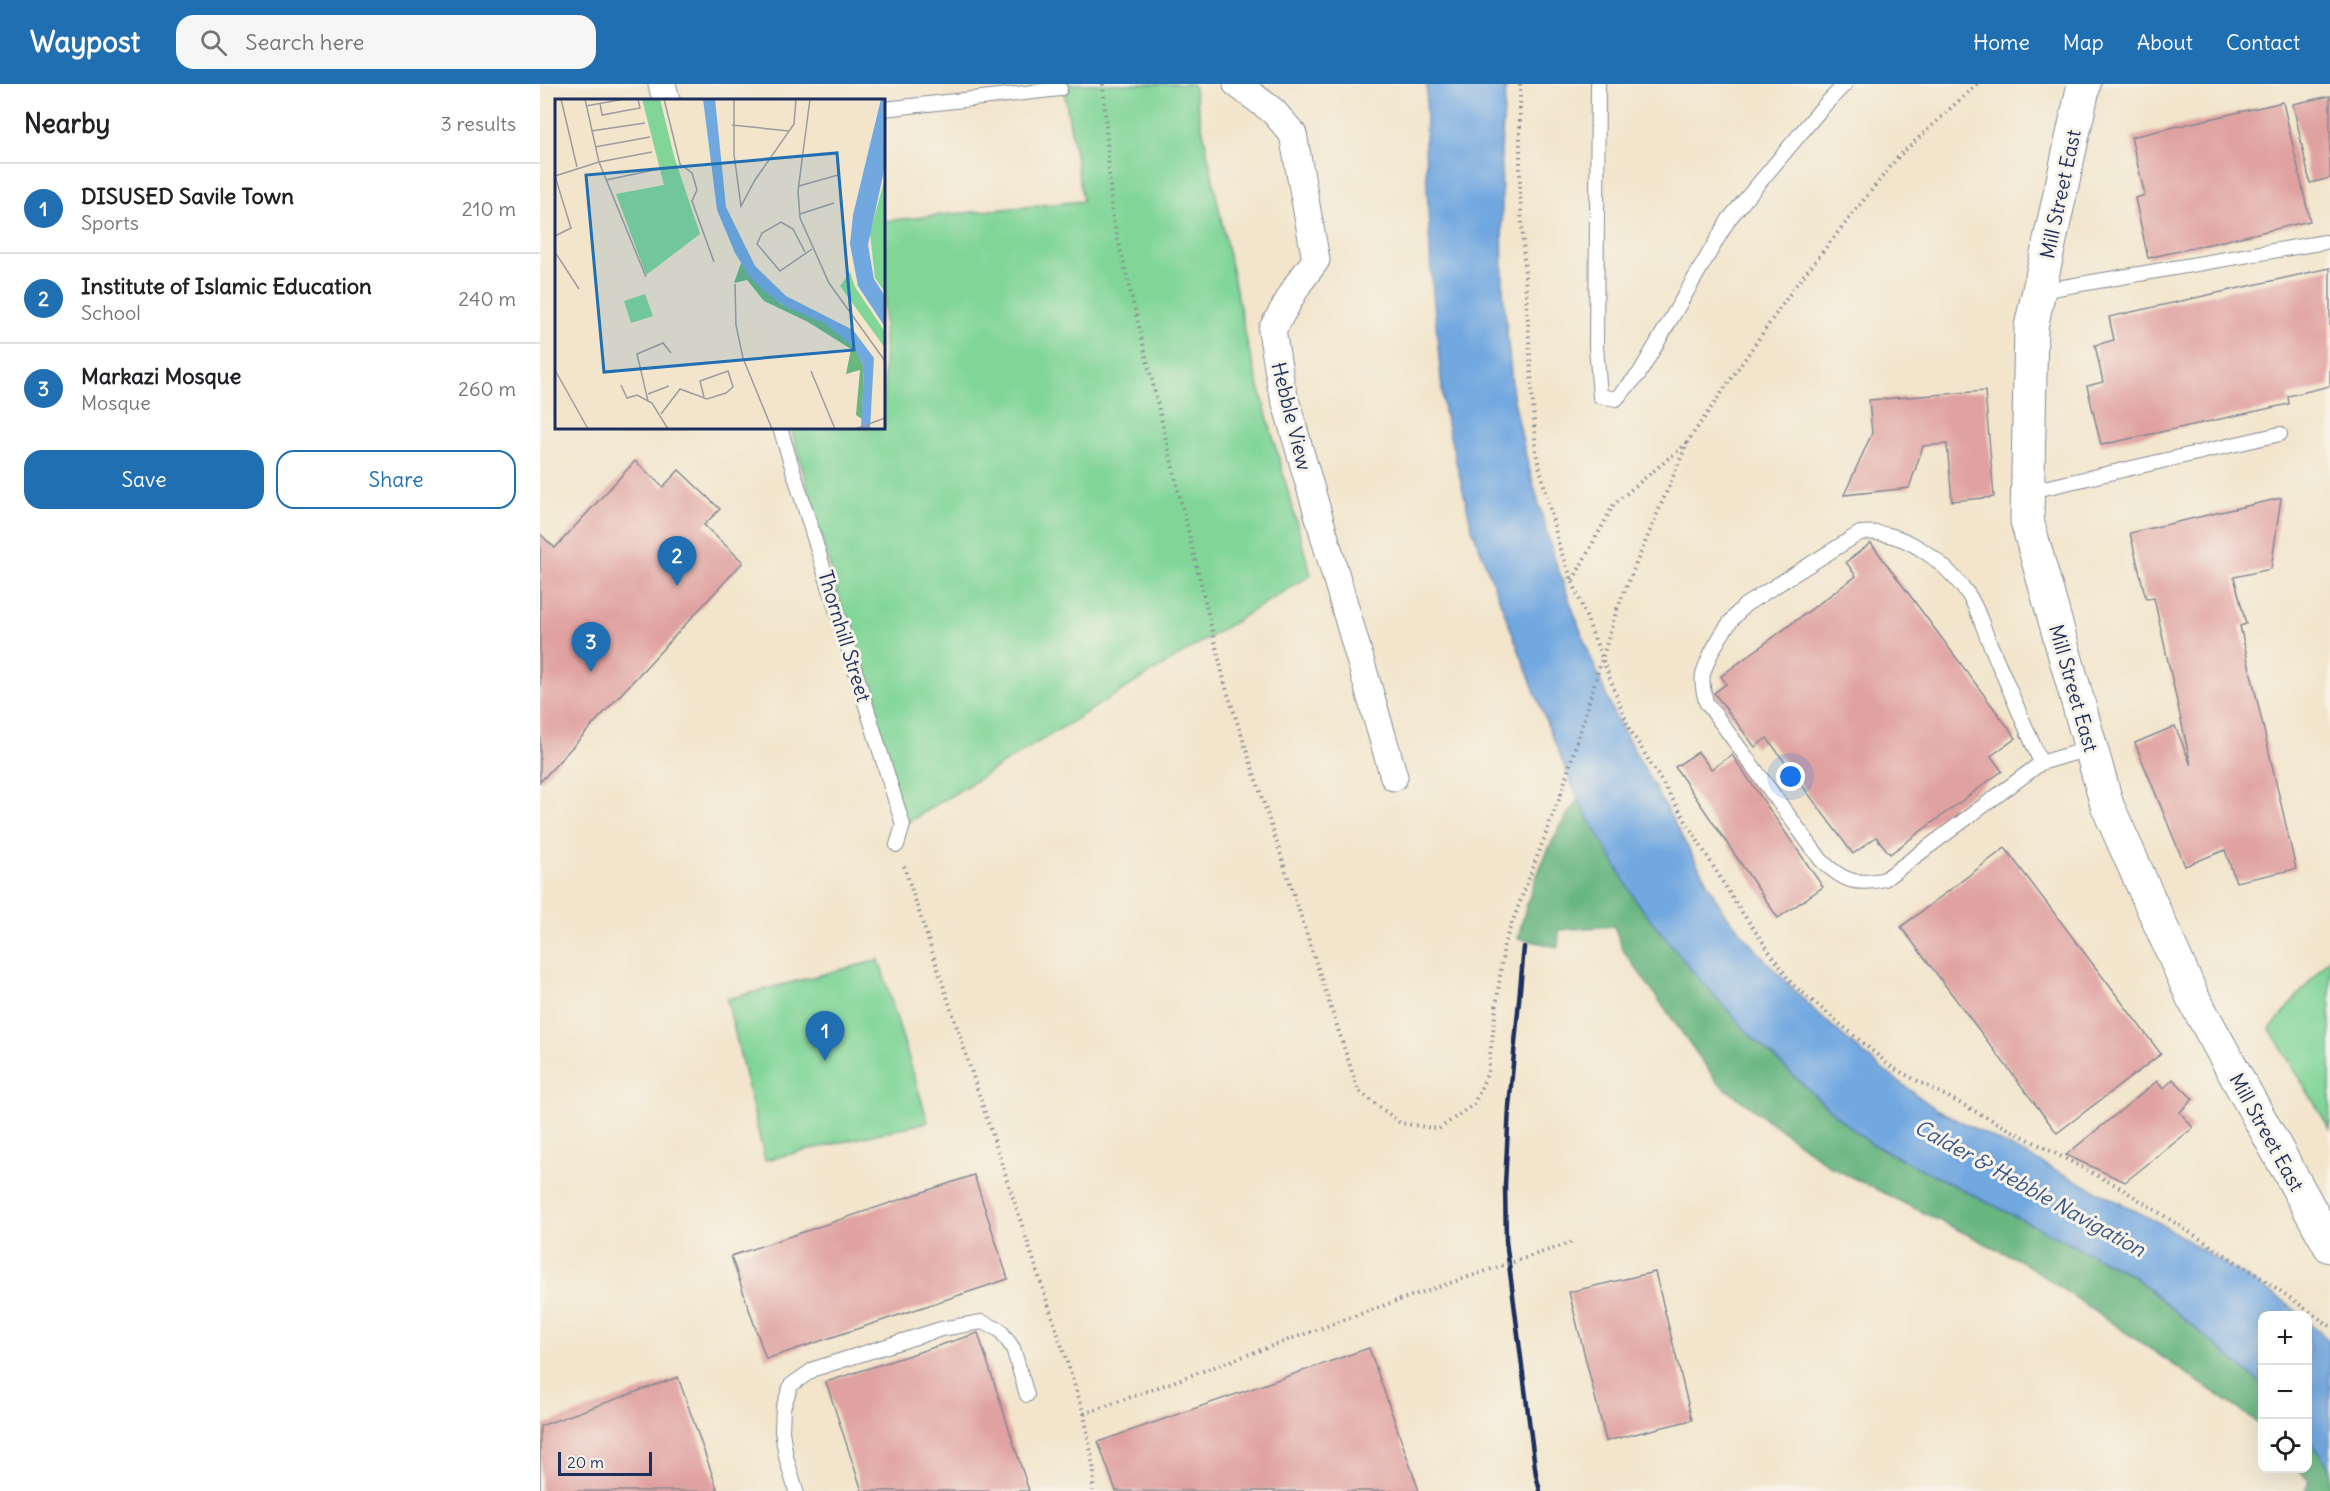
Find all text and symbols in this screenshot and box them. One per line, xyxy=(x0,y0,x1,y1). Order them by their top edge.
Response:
search box xyxy=(176,15,596,69)
text: Waypost xyxy=(30,24,140,60)
icon: search xyxy=(197,26,230,59)
text: Search here xyxy=(245,28,364,56)
text: Home xyxy=(1973,29,2030,56)
text: Map xyxy=(2063,29,2104,56)
text: About xyxy=(2137,29,2193,56)
text: Contact xyxy=(2226,29,2300,56)
inset map xyxy=(555,99,885,429)
text: Nearby xyxy=(24,107,110,140)
text: 3 results xyxy=(440,111,516,136)
street label: Mill Street East xyxy=(2034,127,2086,261)
text: DISUSED Savile Town xyxy=(81,182,294,210)
text: 1 xyxy=(40,196,47,221)
text: 210 m xyxy=(462,196,516,221)
text: Sports xyxy=(81,210,139,235)
text: Institute of Islamic Education xyxy=(81,272,372,300)
text: 2 xyxy=(38,286,49,311)
text: 240 m xyxy=(458,286,516,311)
text: School xyxy=(81,300,141,325)
street label: Hebble View xyxy=(1266,359,1318,473)
text: Markazi Mosque xyxy=(81,362,241,390)
text: 3 xyxy=(38,376,49,401)
text: 260 m xyxy=(458,376,516,401)
text: Mosque xyxy=(81,390,151,415)
button: Save xyxy=(24,450,264,509)
button: Share xyxy=(276,450,516,509)
pin: 2 xyxy=(658,536,696,586)
street label: Thornhill Street xyxy=(813,567,877,705)
street label: Mill Street East xyxy=(2044,621,2104,755)
pin: 3 xyxy=(572,622,610,672)
your location xyxy=(1776,762,1805,791)
pin: 1 xyxy=(806,1012,844,1061)
street label: Mill Street East xyxy=(2224,1069,2310,1196)
water label: Calder & Hebble Navigation xyxy=(1910,1113,2151,1263)
map controls xyxy=(2258,1311,2312,1473)
button: + xyxy=(2258,1311,2312,1365)
button: − xyxy=(2258,1365,2312,1419)
button: locate xyxy=(2258,1419,2312,1473)
scale bar xyxy=(558,1449,652,1476)
text: 20 m xyxy=(567,1452,604,1472)

